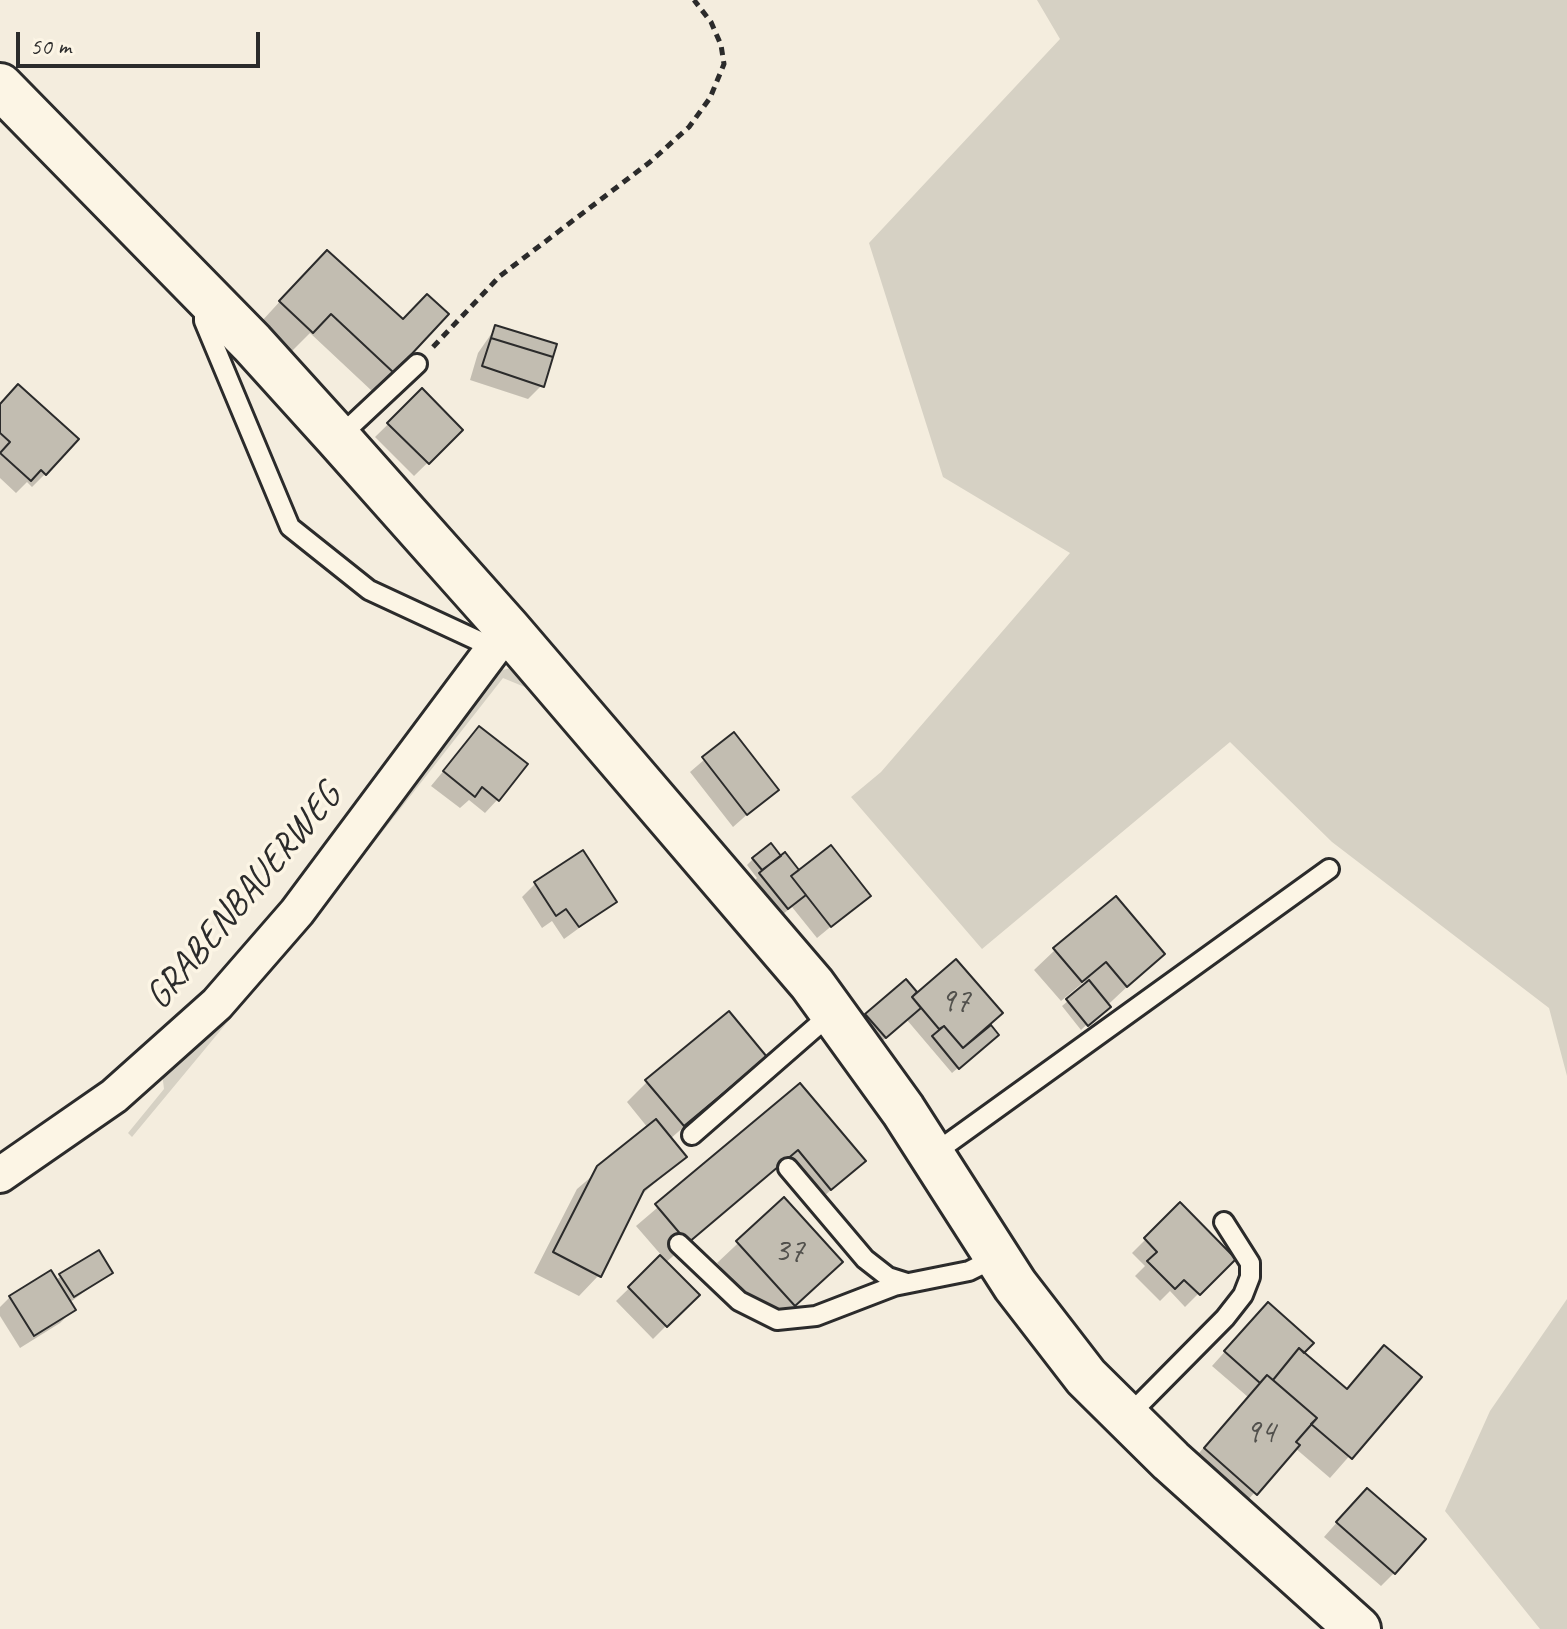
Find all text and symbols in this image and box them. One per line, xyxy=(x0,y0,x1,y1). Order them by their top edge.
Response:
scale bar xyxy=(20,16,264,66)
text: 50 m xyxy=(30,31,71,61)
street label: GRABENBAUERWEG xyxy=(136,775,352,1019)
house number: 97 xyxy=(940,982,970,1022)
house number: 37 xyxy=(774,1232,804,1272)
house number: 94 xyxy=(1245,1413,1275,1453)

